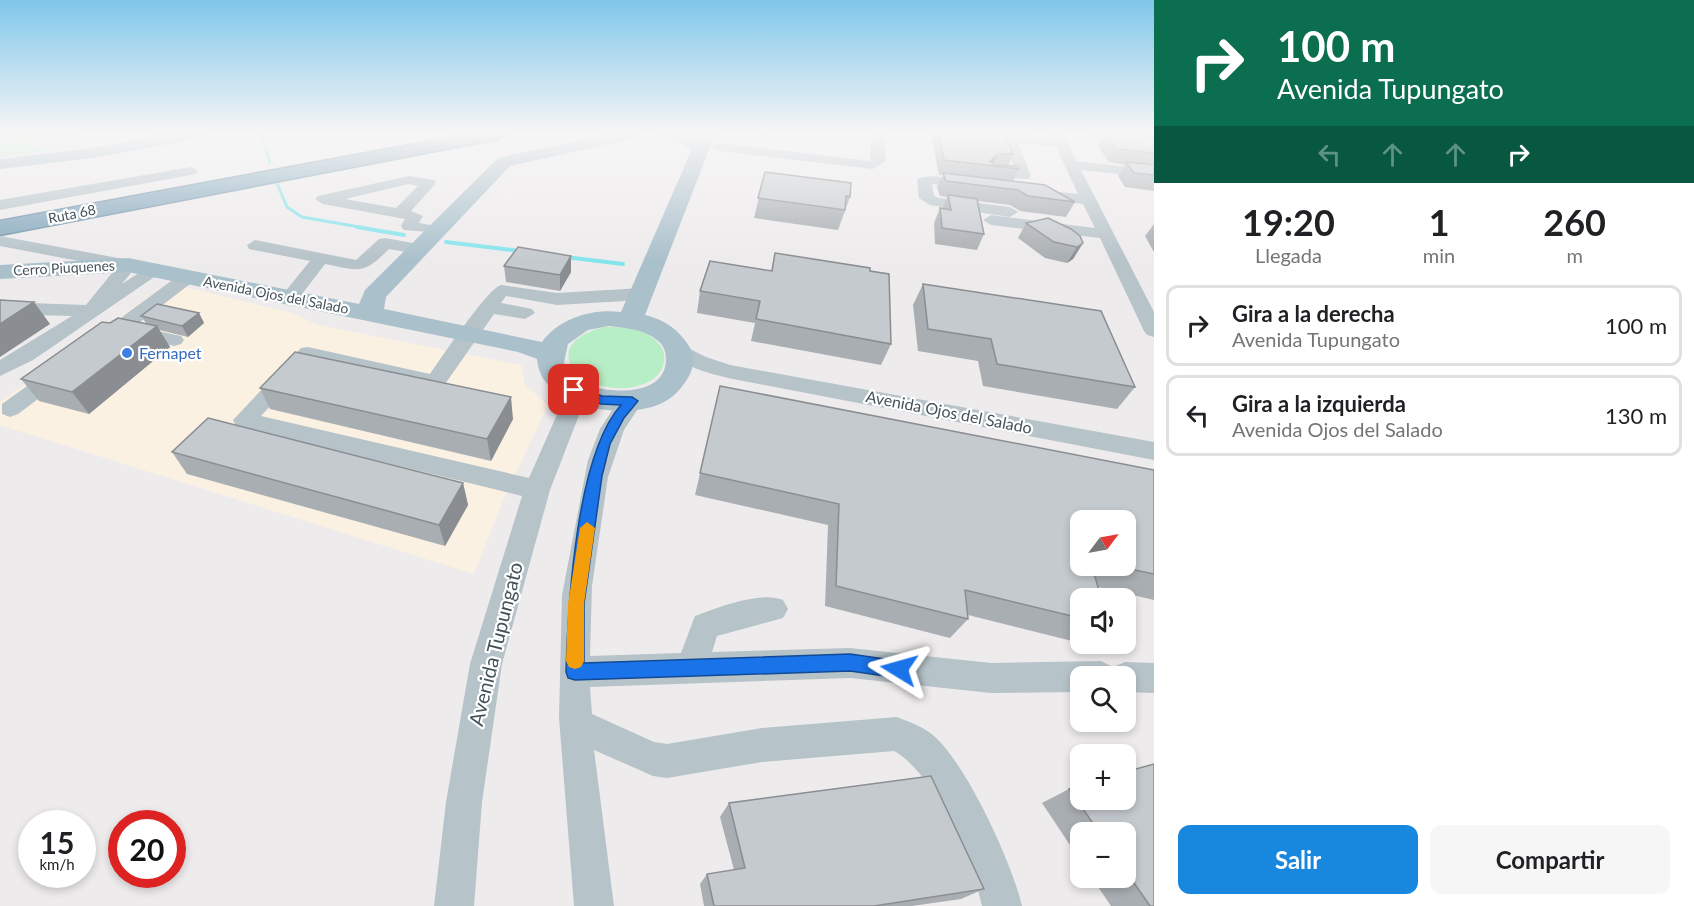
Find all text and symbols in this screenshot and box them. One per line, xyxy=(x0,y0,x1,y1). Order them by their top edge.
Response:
text: 100 m xyxy=(1277,21,1395,71)
icon: right xyxy=(1178,24,1256,102)
text: Avenida Tupungato xyxy=(1277,72,1504,105)
icon: left xyxy=(1313,138,1346,171)
icon: ahead xyxy=(1376,138,1409,171)
icon: ahead xyxy=(1439,138,1472,171)
icon: right xyxy=(1502,138,1535,171)
text: 19:20 xyxy=(1242,200,1335,244)
text: 1 xyxy=(1429,200,1450,244)
text: 260 xyxy=(1543,200,1606,244)
street label: Ruta 68 xyxy=(47,201,97,226)
text: Llegada xyxy=(1255,243,1322,267)
text: min xyxy=(1423,243,1455,267)
text: m xyxy=(1566,243,1583,267)
street label: Cerro Piuquenes xyxy=(13,256,115,279)
street label: Avenida Ojos del Salado xyxy=(202,272,350,317)
text: Gira a la derecha xyxy=(1232,300,1395,327)
icon: right xyxy=(1181,309,1214,342)
text: 100 m xyxy=(1605,312,1667,339)
text: Avenida Tupungato xyxy=(1232,327,1400,351)
place label: Fernapet xyxy=(139,343,202,362)
marker: Fernapet xyxy=(120,346,134,360)
pin xyxy=(548,364,599,415)
icon: arrive xyxy=(557,373,590,406)
street label: Avenida Ojos del Salado xyxy=(865,386,1034,437)
text: Gira a la izquierda xyxy=(1232,390,1406,417)
icon: left xyxy=(1181,399,1214,432)
text: 130 m xyxy=(1605,402,1667,429)
text: Avenida Ojos del Salado xyxy=(1232,417,1443,441)
north arrow xyxy=(1070,510,1136,576)
map controls xyxy=(1070,510,1136,888)
street label: Avenida Tupungato xyxy=(463,559,527,728)
button: sound xyxy=(1070,588,1136,654)
position arrow xyxy=(867,637,931,701)
button: search xyxy=(1070,666,1136,732)
button: + xyxy=(1070,744,1136,810)
speed limit sign: 20 xyxy=(108,810,186,888)
button: − xyxy=(1070,822,1136,888)
text: 15 xyxy=(40,824,74,860)
button: Salir xyxy=(1178,825,1418,894)
button: Compartir xyxy=(1430,825,1670,894)
text: km/h xyxy=(39,855,75,873)

